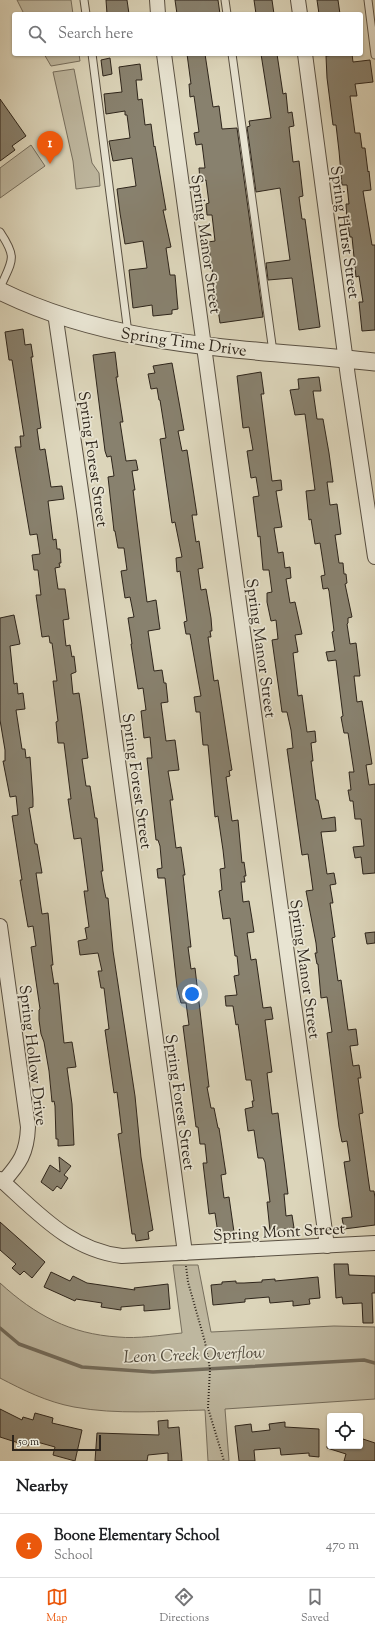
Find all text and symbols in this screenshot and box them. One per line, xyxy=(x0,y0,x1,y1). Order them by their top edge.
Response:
search box xyxy=(12,12,363,56)
icon: search xyxy=(26,23,48,45)
text: Search here xyxy=(58,24,133,45)
pin: 1 xyxy=(37,131,63,164)
street label: Spring Hurst Street xyxy=(323,164,364,301)
street label: Spring Manor Street xyxy=(183,173,226,316)
street label: Spring Time Drive xyxy=(119,323,248,364)
street label: Spring Forest Street xyxy=(71,390,113,529)
street label: Spring Manor Street xyxy=(238,577,281,720)
street label: Spring Forest Street xyxy=(115,712,157,851)
street label: Spring Manor Street xyxy=(282,898,325,1041)
street label: Spring Hollow Drive xyxy=(11,984,52,1127)
your location xyxy=(182,984,202,1004)
street label: Spring Forest Street xyxy=(158,1033,200,1172)
street label: Spring Mont Street xyxy=(213,1219,346,1248)
water label: Leon Creek Overflow xyxy=(123,1342,266,1370)
map controls xyxy=(327,1413,363,1449)
button: locate xyxy=(327,1413,363,1449)
scale bar xyxy=(12,1433,101,1452)
text: 50 m xyxy=(18,1434,39,1450)
text: Nearby xyxy=(16,1475,68,1499)
text: Boone Elementary School xyxy=(54,1526,220,1547)
text: 1 xyxy=(27,1537,31,1555)
text: 470 m xyxy=(326,1537,359,1555)
text: School xyxy=(54,1547,93,1565)
tab: Map xyxy=(46,1586,68,1626)
tab: Directions xyxy=(160,1586,209,1626)
tab: Saved xyxy=(301,1586,329,1626)

